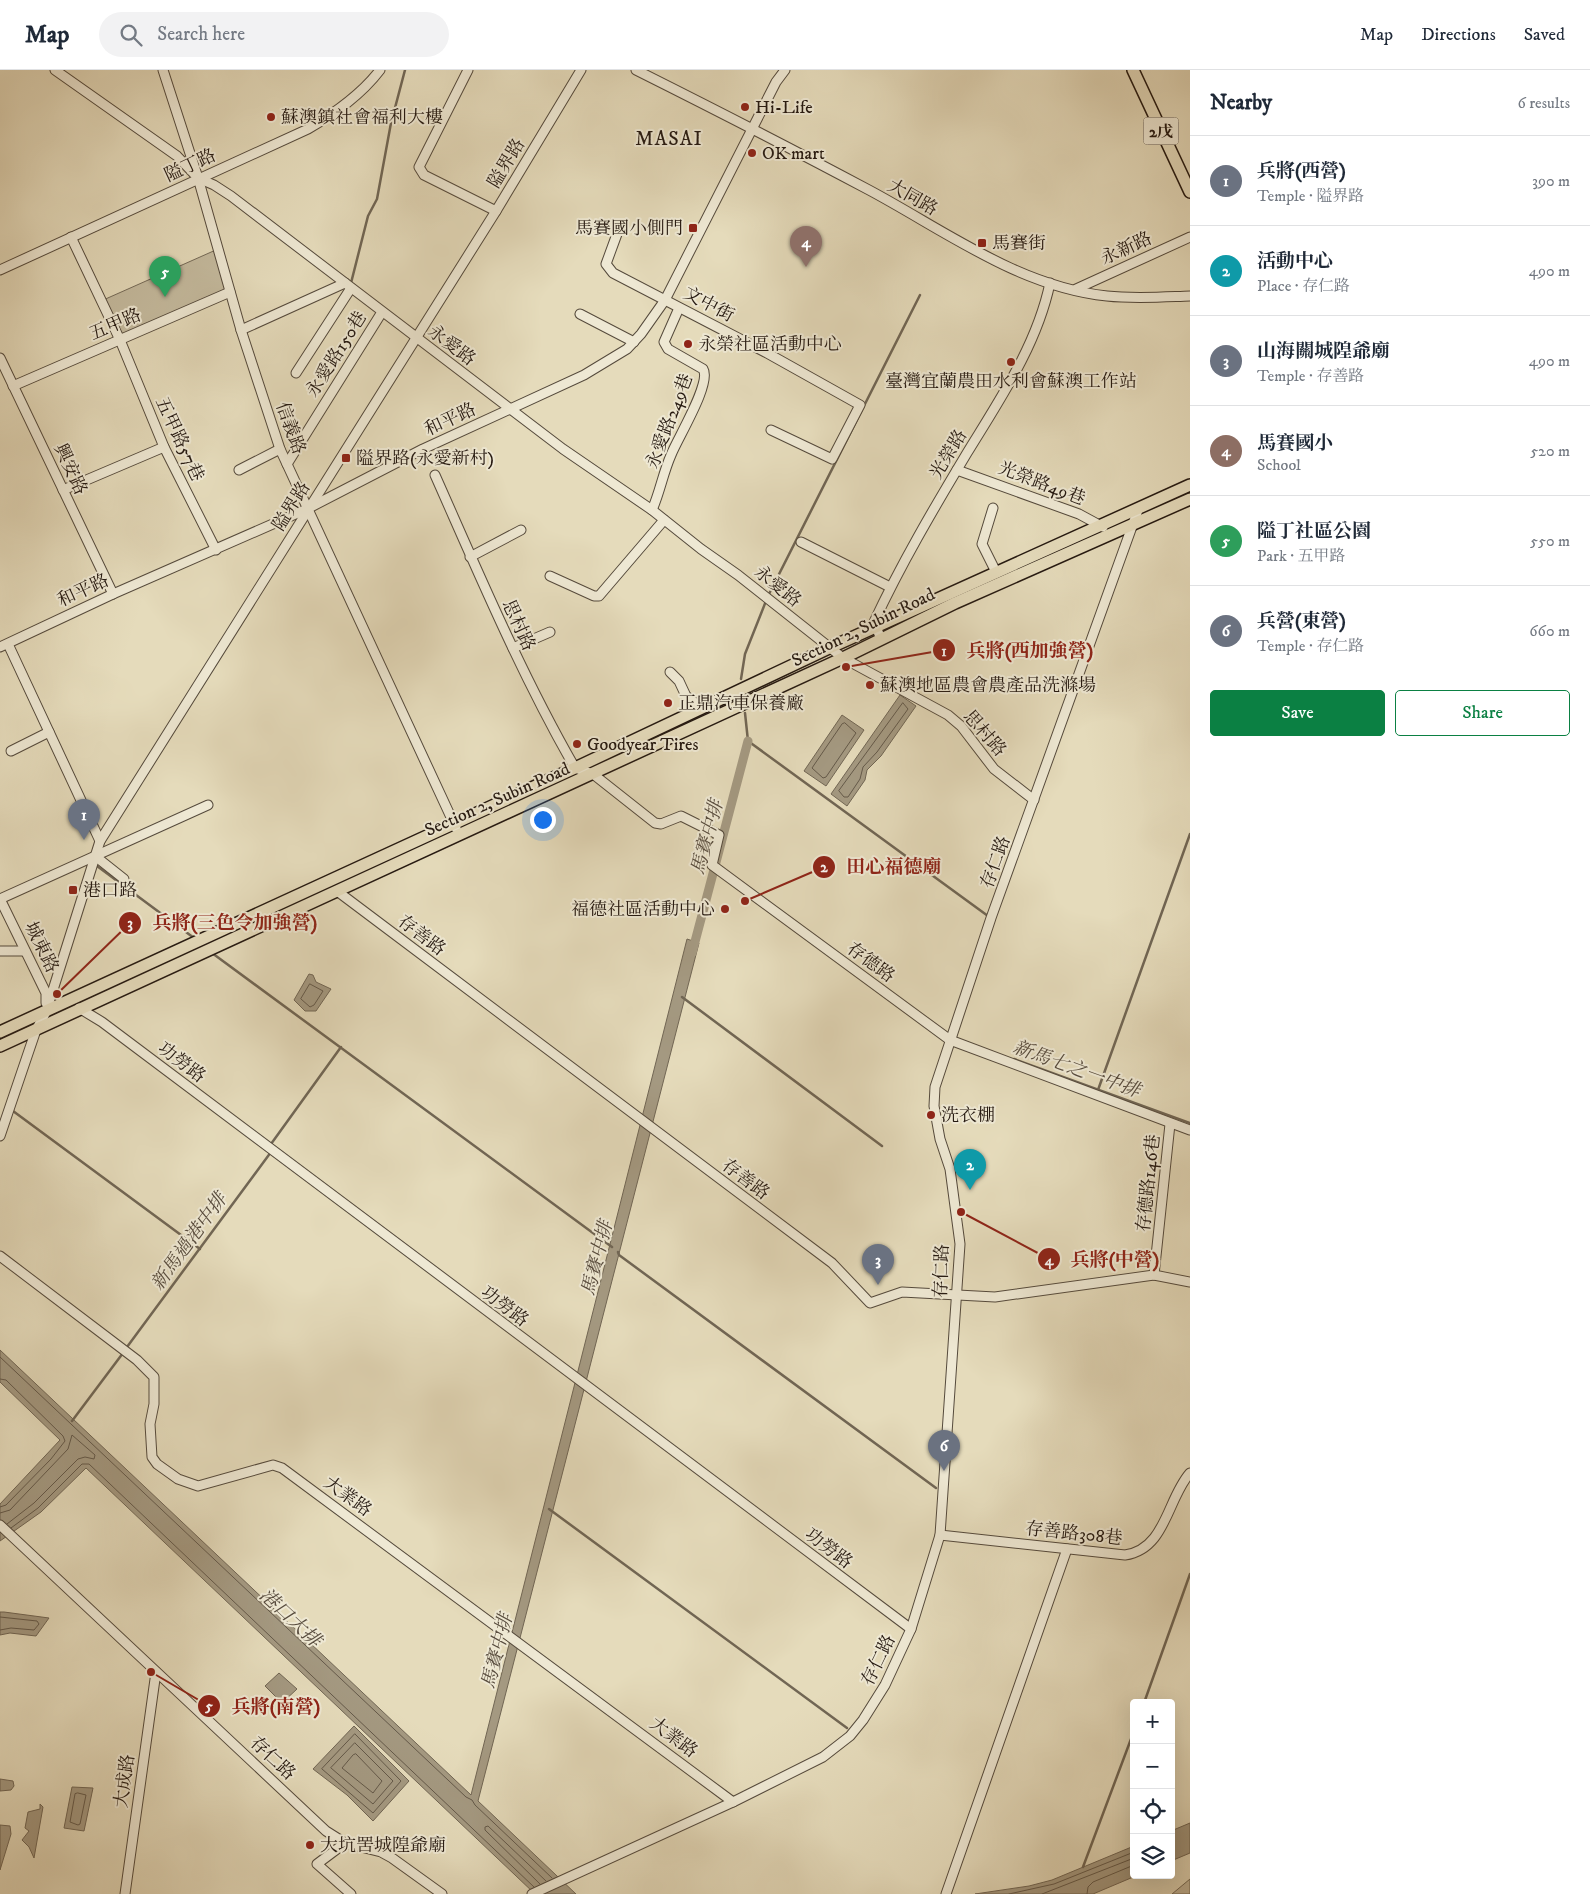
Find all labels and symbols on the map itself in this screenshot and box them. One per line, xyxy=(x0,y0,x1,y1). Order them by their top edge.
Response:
place label: Hi-Life xyxy=(755,97,813,119)
marker: Hi-Life xyxy=(739,101,751,113)
place label: 蘇澳鎮社會福利大樓 xyxy=(281,107,443,129)
marker: 蘇澳鎮社會福利大樓 xyxy=(265,111,277,123)
road number: 2戊 xyxy=(1144,118,1178,144)
district label: MASAI xyxy=(635,127,703,152)
street label: 隘界路 xyxy=(484,135,530,192)
place label: OK mart xyxy=(762,143,825,165)
street label: 隘丁路 xyxy=(161,145,220,187)
marker: OK mart xyxy=(746,147,758,159)
street label: 大同路 xyxy=(884,175,941,221)
place label: 馬賽國小側門 xyxy=(575,218,683,240)
marker: 馬賽國小側門 xyxy=(687,222,699,234)
pin: 4 xyxy=(790,226,822,267)
street label: 永新路 xyxy=(1097,228,1156,270)
place label: 馬賽街 xyxy=(992,233,1046,255)
marker: 馬賽街 xyxy=(976,237,988,249)
pin: 5 xyxy=(149,256,181,297)
street label: 文中街 xyxy=(680,282,738,327)
street label: 五甲路 xyxy=(86,304,145,346)
street label: 永愛路150巷 xyxy=(302,308,372,402)
street label: 永愛路 xyxy=(423,321,480,371)
place label: 永榮社區活動中心 xyxy=(698,334,842,356)
marker: 永榮社區活動中心 xyxy=(682,338,694,350)
marker: 臺灣宜蘭農田水利會蘇澳工作站 xyxy=(1005,356,1017,368)
street label: 永愛路249巷 xyxy=(642,371,698,472)
place label: 臺灣宜蘭農田水利會蘇澳工作站 xyxy=(885,371,1137,393)
street label: 五甲路57巷 xyxy=(150,394,208,485)
street label: 信義路 xyxy=(270,399,310,457)
street label: 和平路 xyxy=(421,399,480,441)
street label: 光榮路 xyxy=(926,426,972,483)
street label: 興安路 xyxy=(49,440,91,499)
place label: 隘界路(永愛新村) xyxy=(356,448,494,470)
marker: 隘界路(永愛新村) xyxy=(340,452,352,464)
street label: 光榮路49巷 xyxy=(995,457,1088,511)
street label: 隘界路 xyxy=(268,478,315,535)
street label: 永愛路 xyxy=(749,561,805,612)
street label: 和平路 xyxy=(54,570,113,612)
street label: Section 2, Subin Road xyxy=(788,584,939,672)
street label: 思村路 xyxy=(497,596,539,655)
callout: 兵將(西加強營) xyxy=(931,633,1103,667)
text: 兵將(西加強營) xyxy=(967,640,1093,663)
text: 1 xyxy=(941,642,947,661)
place label: 蘇澳地區農會農產品洗滌場 xyxy=(880,675,1096,697)
marker: 蘇澳地區農會農產品洗滌場 xyxy=(864,679,876,691)
place label: 正鼎汽車保養廠 xyxy=(678,693,804,715)
marker: 正鼎汽車保養廠 xyxy=(662,697,674,709)
street label: 思村路 xyxy=(958,706,1010,761)
place label: Goodyear Tires xyxy=(587,734,699,756)
marker: Goodyear Tires xyxy=(571,738,583,750)
street label: Section 2, Subin Road xyxy=(421,758,573,842)
water label: 馬賽中排 xyxy=(687,795,729,877)
pin: 1 xyxy=(68,799,100,840)
your location xyxy=(530,807,556,833)
street label: 存仁路 xyxy=(976,833,1016,891)
callout: 田心福德廟 xyxy=(811,850,951,884)
text: 田心福德廟 xyxy=(846,856,942,879)
text: 2 xyxy=(820,858,828,877)
place label: 港口路 xyxy=(83,880,137,902)
marker: 港口路 xyxy=(67,884,79,896)
place label: 福德社區活動中心 xyxy=(571,899,715,921)
marker: 福德社區活動中心 xyxy=(719,903,731,915)
callout: 兵將(三色令加強營) xyxy=(117,906,327,940)
street label: 存善路 xyxy=(393,911,450,961)
text: 兵將(三色令加強營) xyxy=(153,912,317,935)
text: 3 xyxy=(127,914,133,933)
street label: 城東路 xyxy=(19,918,63,977)
street label: 存德路 xyxy=(842,938,899,988)
water label: 新馬七之一中排 xyxy=(1010,1036,1146,1104)
street label: 功勞路 xyxy=(153,1038,210,1088)
place label: 洗衣棚 xyxy=(941,1105,995,1127)
marker: 洗衣棚 xyxy=(925,1109,937,1121)
street label: 存德路146巷 xyxy=(1133,1133,1165,1233)
pin: 2 xyxy=(954,1149,986,1190)
street label: 存善路 xyxy=(717,1155,774,1205)
water label: 新馬過港中排 xyxy=(146,1187,234,1295)
water label: 馬賽中排 xyxy=(577,1216,619,1298)
callout: 兵將(中營) xyxy=(1036,1242,1170,1276)
pin: 3 xyxy=(862,1244,894,1285)
street label: 存仁路 xyxy=(930,1244,954,1298)
text: 兵將(中營) xyxy=(1071,1249,1159,1272)
text: 4 xyxy=(1044,1251,1055,1270)
street label: 功勞路 xyxy=(476,1282,533,1332)
pin: 6 xyxy=(928,1430,960,1471)
street label: 大業路 xyxy=(319,1472,376,1522)
street label: 存善路308巷 xyxy=(1024,1518,1123,1550)
street label: 功勞路 xyxy=(800,1524,857,1574)
water label: 港口大排 xyxy=(254,1584,328,1654)
water label: 馬賽中排 xyxy=(477,1609,519,1691)
street label: 存仁路 xyxy=(857,1631,901,1690)
callout: 兵將(南營) xyxy=(197,1689,331,1723)
text: 兵將(南營) xyxy=(232,1696,320,1719)
text: 5 xyxy=(204,1697,213,1716)
street label: 大業路 xyxy=(645,1713,702,1763)
street label: 存仁路 xyxy=(245,1732,300,1785)
street label: 大成路 xyxy=(110,1753,140,1809)
place label: 大坑罟城隍爺廟 xyxy=(320,1835,446,1857)
marker: 大坑罟城隍爺廟 xyxy=(304,1839,316,1851)

